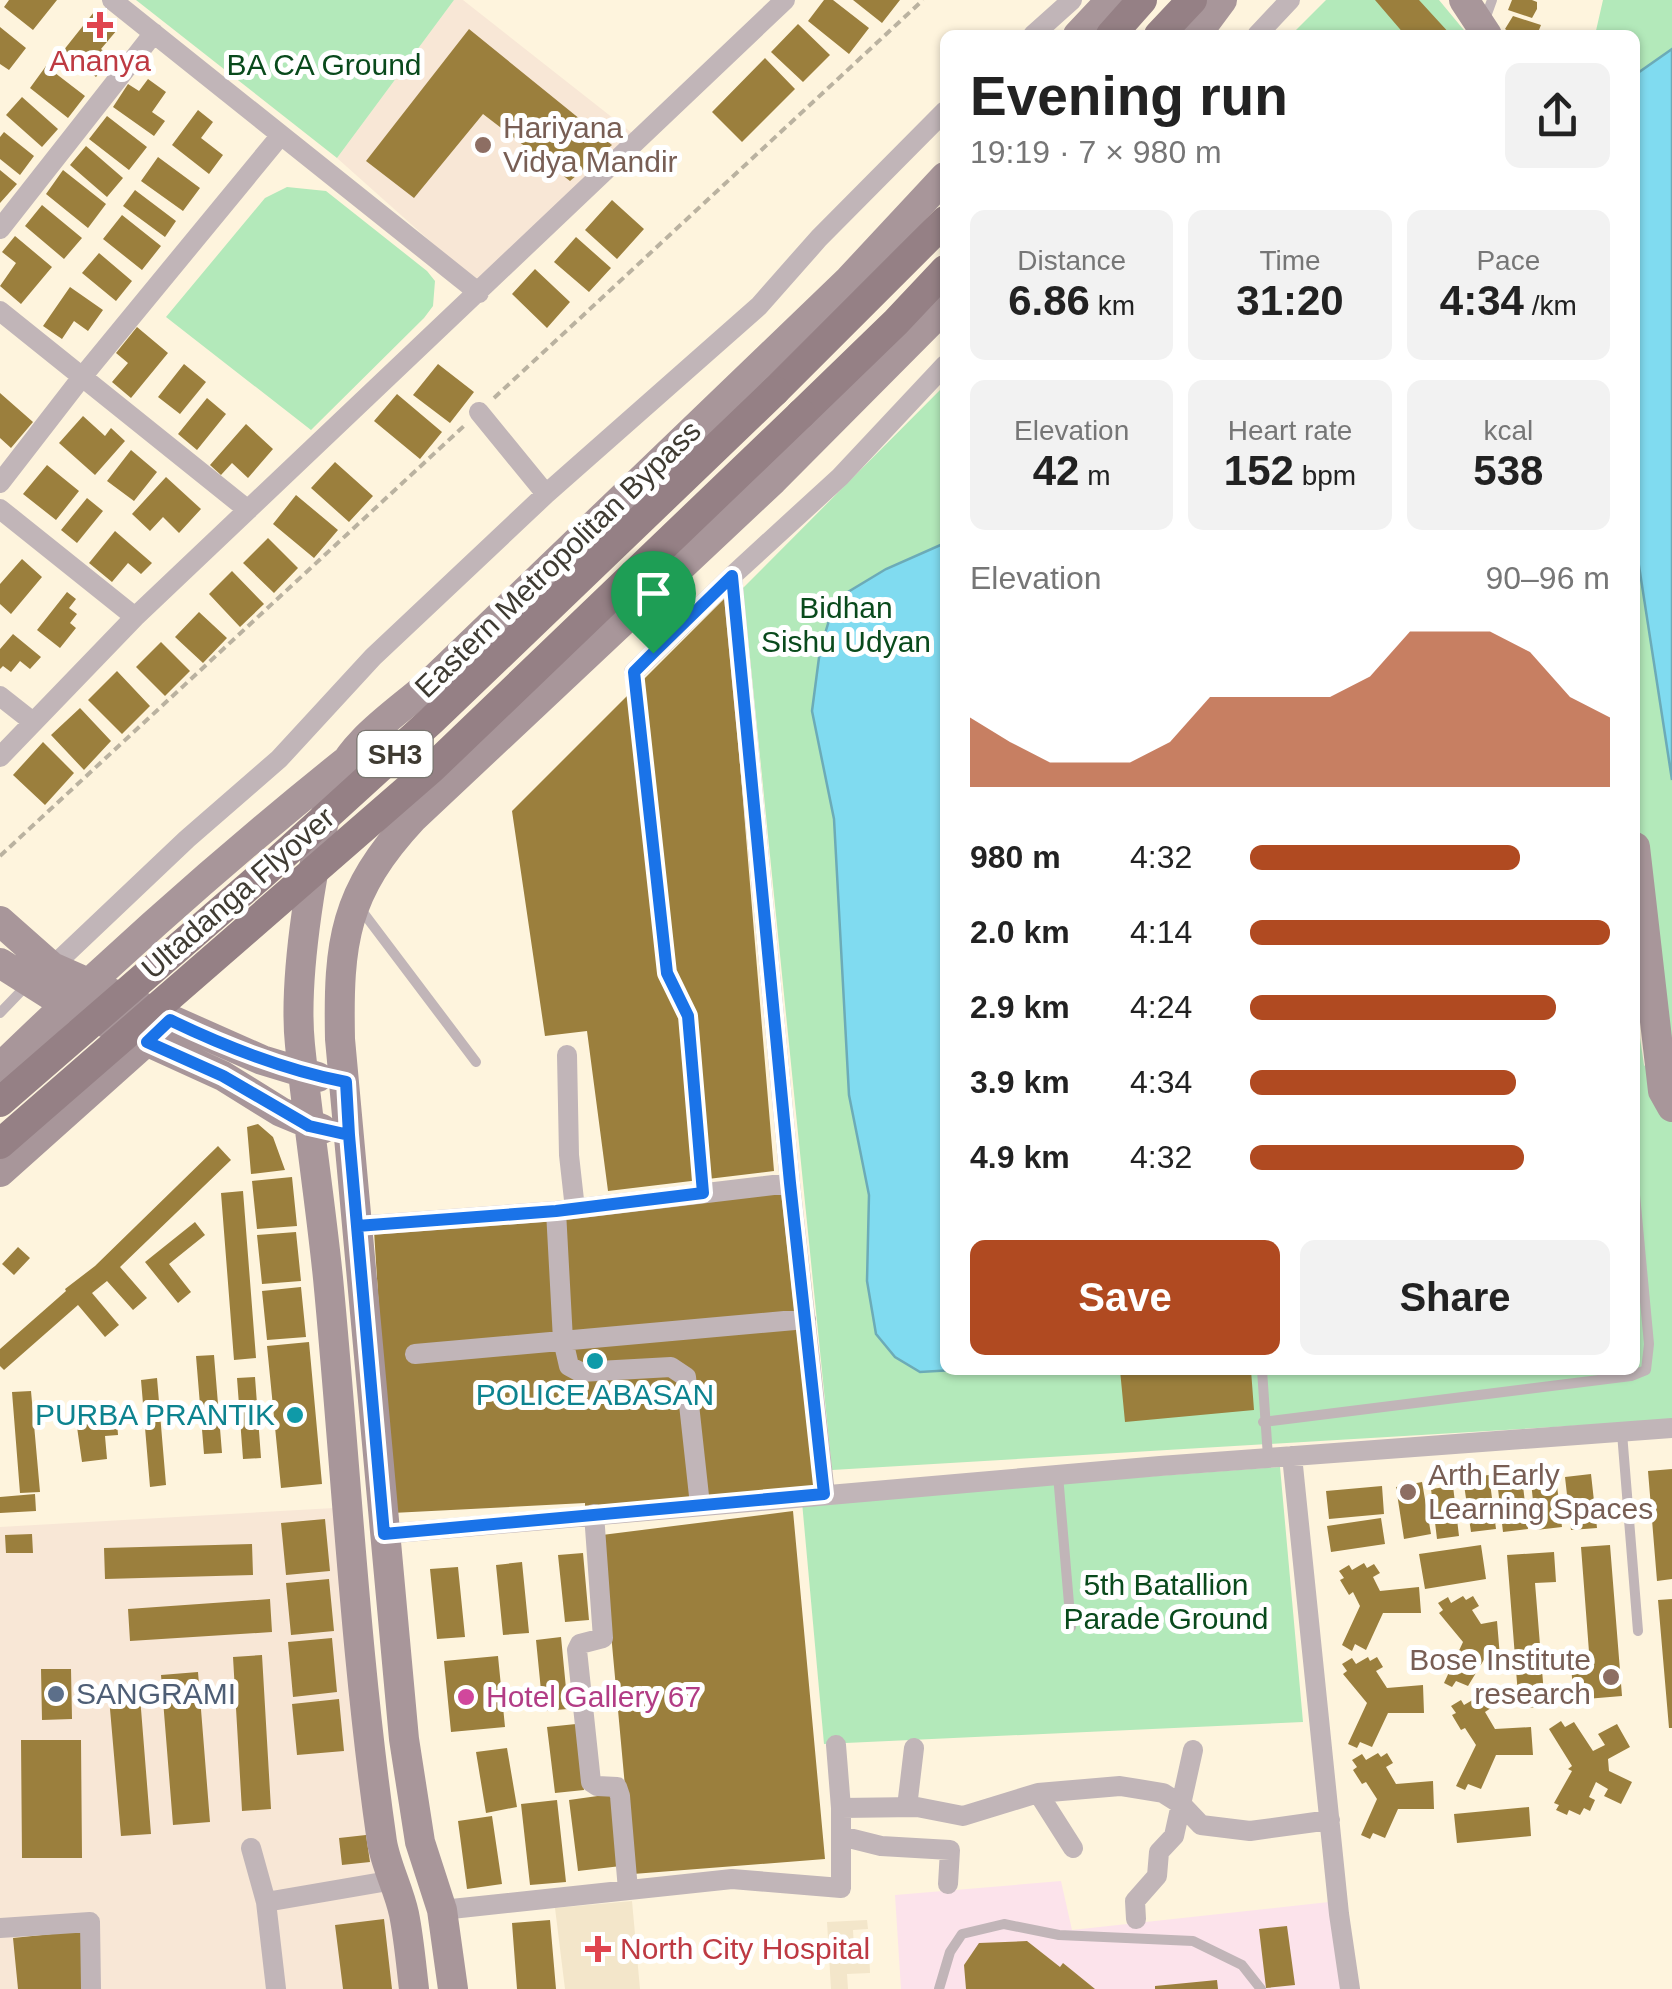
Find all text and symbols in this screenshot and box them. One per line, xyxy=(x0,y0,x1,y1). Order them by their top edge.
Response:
marker: Ananya xyxy=(87,12,113,38)
place label: Ananya xyxy=(49,44,151,77)
park label: BA CA Ground xyxy=(226,48,422,81)
button: share xyxy=(1505,63,1610,168)
text: Evening run xyxy=(970,65,1288,127)
place label: Hariyana Vidya Mandir xyxy=(503,111,678,178)
marker: Hariyana Vidya Mandir xyxy=(472,134,494,156)
text: 19:19 · 7 × 980 m xyxy=(970,134,1222,170)
text: Distance xyxy=(1017,245,1126,276)
text: Time xyxy=(1259,245,1321,276)
text: Pace xyxy=(1476,245,1540,276)
text: 6.86 xyxy=(1008,277,1090,324)
text: 31:20 xyxy=(1236,277,1344,324)
text: 4:34 xyxy=(1440,277,1524,324)
text: km xyxy=(1090,290,1135,321)
text: /km xyxy=(1524,290,1577,321)
street label: Eastern Metropolitan Bypass xyxy=(408,414,707,704)
text: Elevation xyxy=(1014,415,1129,446)
text: Heart rate xyxy=(1228,415,1352,446)
text: kcal xyxy=(1483,415,1533,446)
text: 42 xyxy=(1033,447,1079,494)
text: 152 xyxy=(1224,447,1294,494)
text: 538 xyxy=(1473,447,1543,494)
text: m xyxy=(1079,460,1111,491)
text: bpm xyxy=(1294,460,1356,491)
pin xyxy=(611,551,696,654)
text: Elevation xyxy=(970,560,1102,596)
text: 90–96 m xyxy=(1485,560,1610,596)
icon: arrive xyxy=(626,566,681,621)
park label: Bidhan Sishu Udyan xyxy=(761,591,931,658)
road number: SH3 xyxy=(358,731,432,777)
street label: Ultadanga Flyover xyxy=(135,800,340,985)
text: 980 m xyxy=(970,839,1061,875)
text: 4:32 xyxy=(1130,839,1192,875)
text: 2.0 km xyxy=(970,914,1070,950)
text: 4:14 xyxy=(1130,914,1192,950)
text: 2.9 km xyxy=(970,989,1070,1025)
text: 4:24 xyxy=(1130,989,1192,1025)
text: 3.9 km xyxy=(970,1064,1070,1100)
text: 4:34 xyxy=(1130,1064,1192,1100)
text: 4.9 km xyxy=(970,1139,1070,1175)
text: 4:32 xyxy=(1130,1139,1192,1175)
button: Save xyxy=(970,1240,1280,1355)
button: Share xyxy=(1300,1240,1610,1355)
marker: POLICE ABASAN xyxy=(584,1350,606,1372)
place label: POLICE ABASAN xyxy=(476,1378,714,1411)
place label: PURBA PRANTIK xyxy=(35,1398,275,1431)
marker: PURBA PRANTIK xyxy=(284,1404,306,1426)
place label: Arth Early Learning Spaces xyxy=(1428,1458,1653,1525)
marker: Arth Early Learning Spaces xyxy=(1397,1481,1419,1503)
park label: 5th Batallion Parade Ground xyxy=(1063,1568,1269,1635)
place label: Bose Institute research xyxy=(1409,1643,1591,1710)
marker: Bose Institute research xyxy=(1600,1666,1622,1688)
place label: SANGRAMI xyxy=(76,1677,236,1710)
place label: Hotel Gallery 67 xyxy=(486,1680,701,1713)
marker: SANGRAMI xyxy=(45,1683,67,1705)
marker: Hotel Gallery 67 xyxy=(455,1686,477,1708)
place label: North City Hospital xyxy=(620,1932,870,1965)
marker: North City Hospital xyxy=(585,1936,611,1962)

